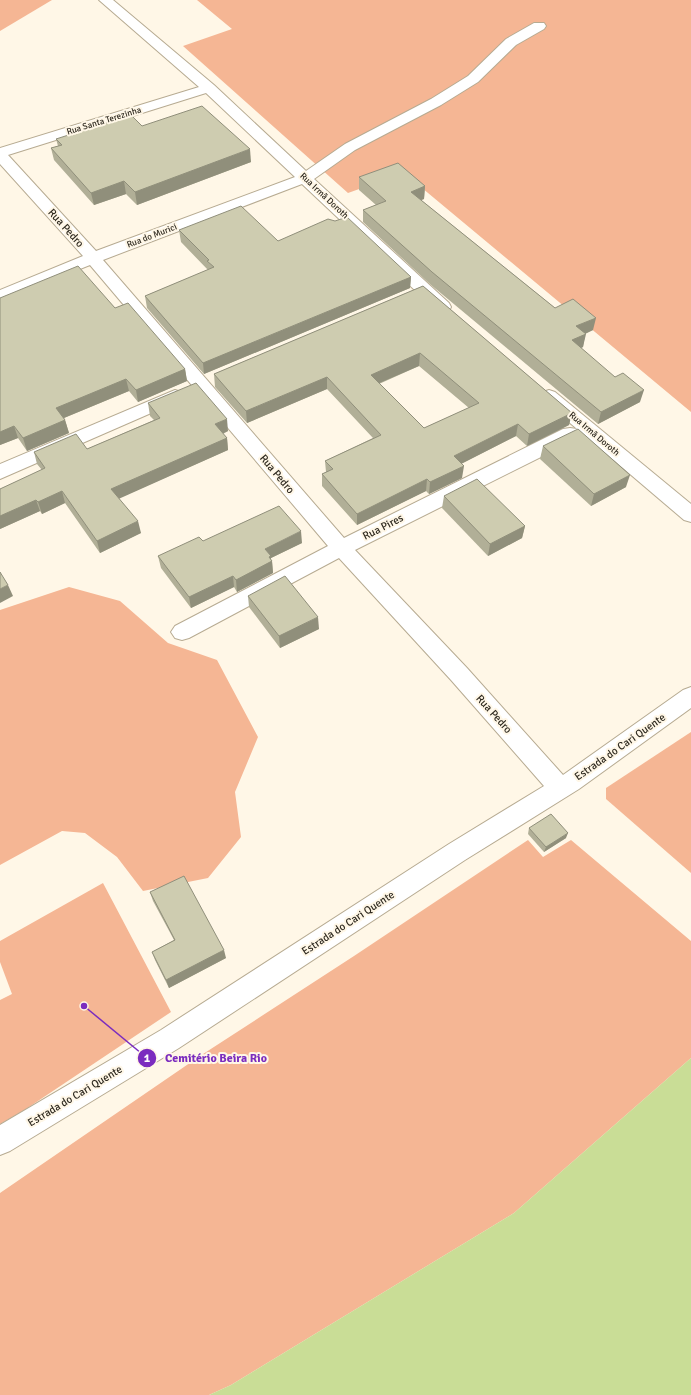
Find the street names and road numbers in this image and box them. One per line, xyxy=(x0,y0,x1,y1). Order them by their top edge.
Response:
street label: Rua Santa Terezinha xyxy=(65,104,143,138)
street label: Rua Irmã Doroth xyxy=(297,171,351,221)
street label: Rua Pedro xyxy=(45,206,87,250)
street label: Rua do Murici xyxy=(125,221,179,251)
street label: Rua Irmã Doroth xyxy=(566,410,622,458)
street label: Rua Pedro xyxy=(257,452,297,496)
street label: Rua Pires xyxy=(361,511,406,543)
street label: Rua Pedro xyxy=(473,692,515,736)
street label: Estrada do Cari Quente xyxy=(572,711,668,783)
street label: Estrada do Cari Quente xyxy=(299,888,397,958)
street label: Estrada do Cari Quente xyxy=(25,1063,125,1129)

